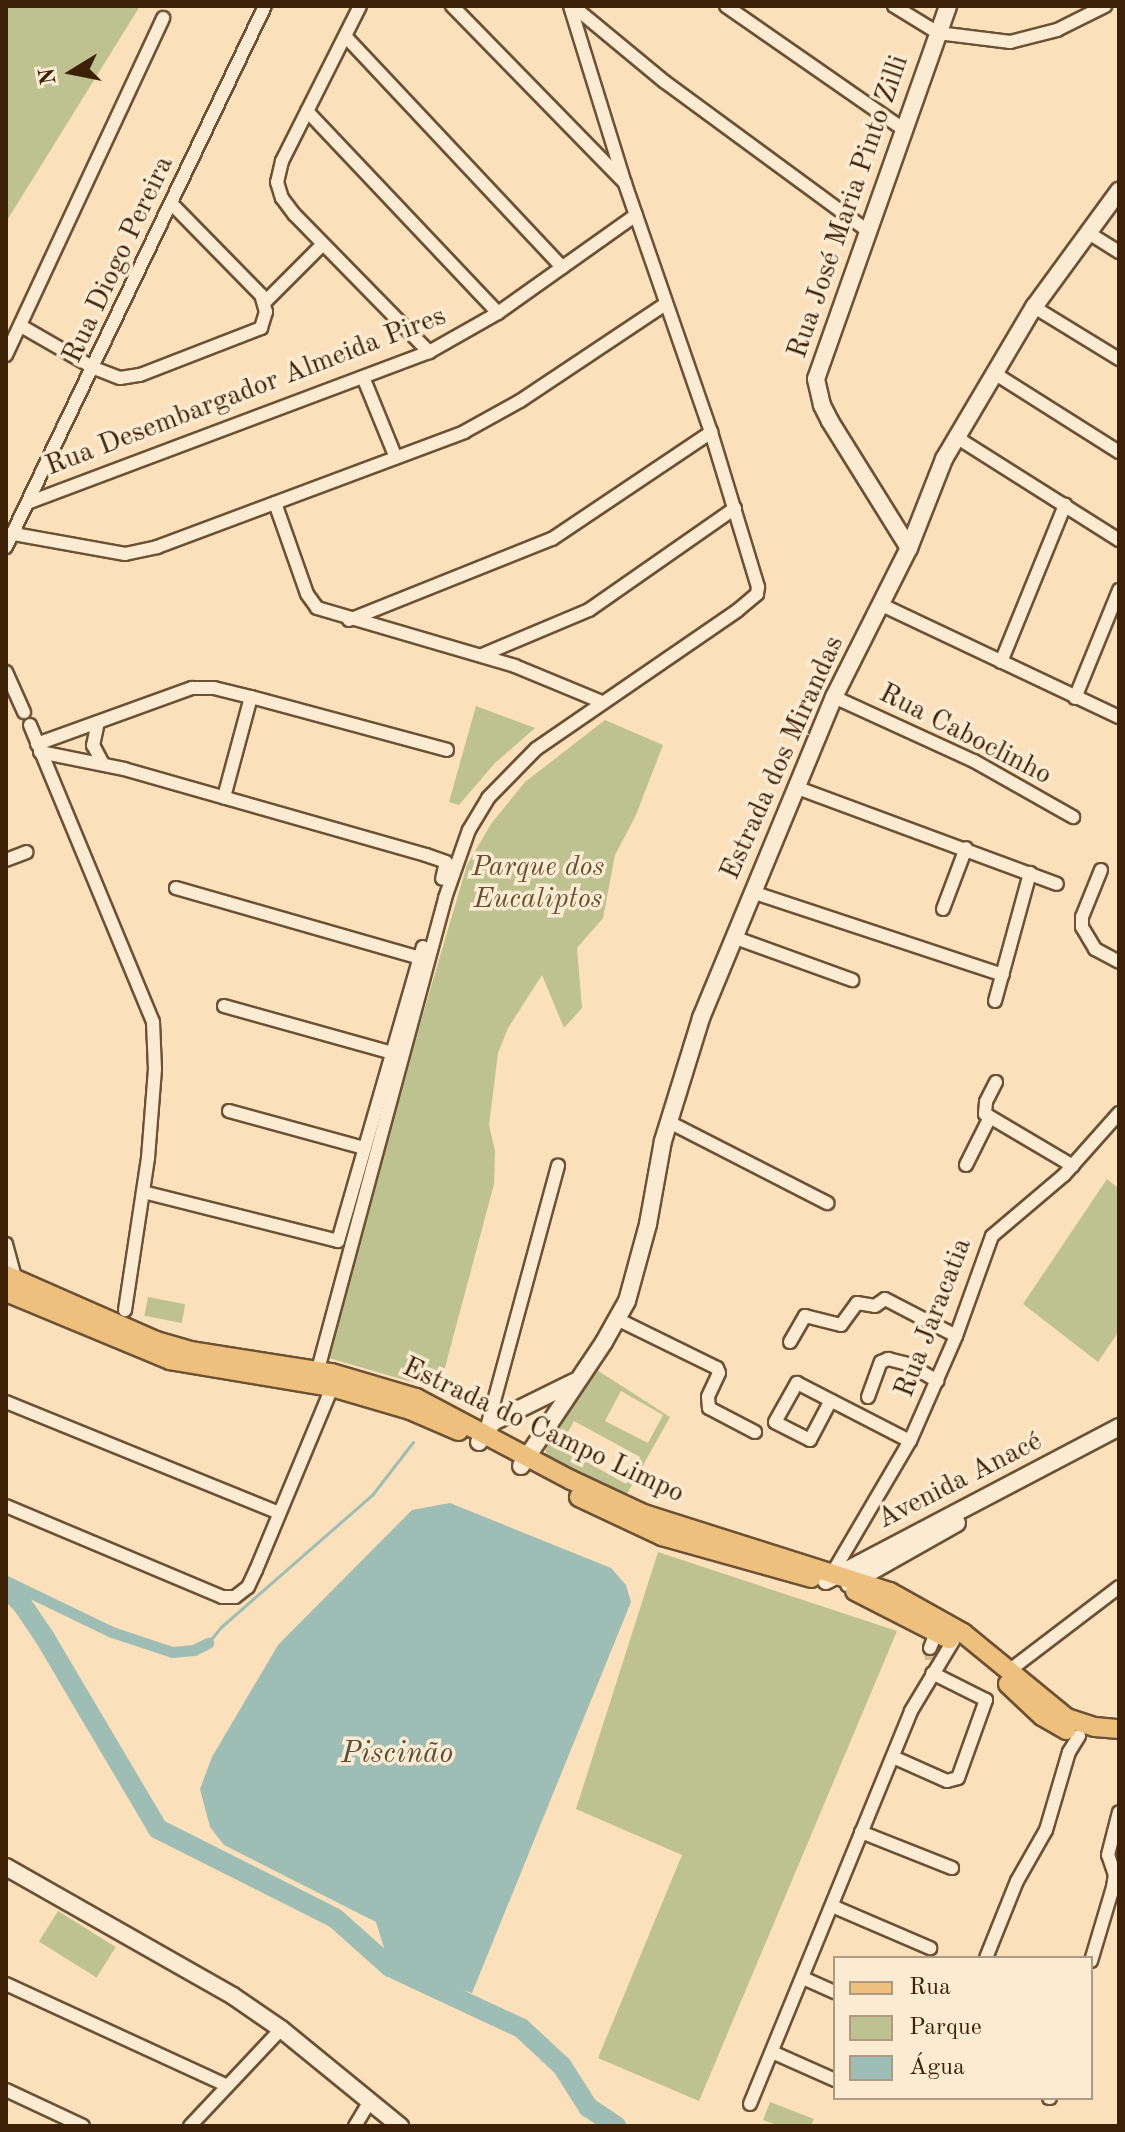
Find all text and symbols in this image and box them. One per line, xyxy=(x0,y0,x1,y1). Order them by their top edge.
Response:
north arrow xyxy=(32,32,112,112)
street label: Rua José Maria Pinto Zilli xyxy=(781,51,917,363)
text: N xyxy=(36,66,61,86)
street label: Rua Diogo Pereira xyxy=(56,151,182,369)
street label: Rua Desembargador Almeida Pires xyxy=(41,300,451,484)
street label: Estrada dos Mirandas xyxy=(714,631,852,885)
street label: Rua Caboclinho xyxy=(873,677,1057,793)
park label: Parque dos Eucaliptos xyxy=(472,851,604,917)
street label: Rua Jaracatia xyxy=(888,1233,980,1403)
street label: Estrada do Campo Limpo xyxy=(397,1351,689,1511)
street label: Avenida Anacé xyxy=(872,1425,1048,1537)
water label: Piscinão xyxy=(341,1736,453,1772)
legend xyxy=(833,1956,1093,2100)
text: Rua xyxy=(909,1976,951,2000)
text: Parque xyxy=(909,2016,982,2040)
text: Água xyxy=(909,2056,965,2080)

